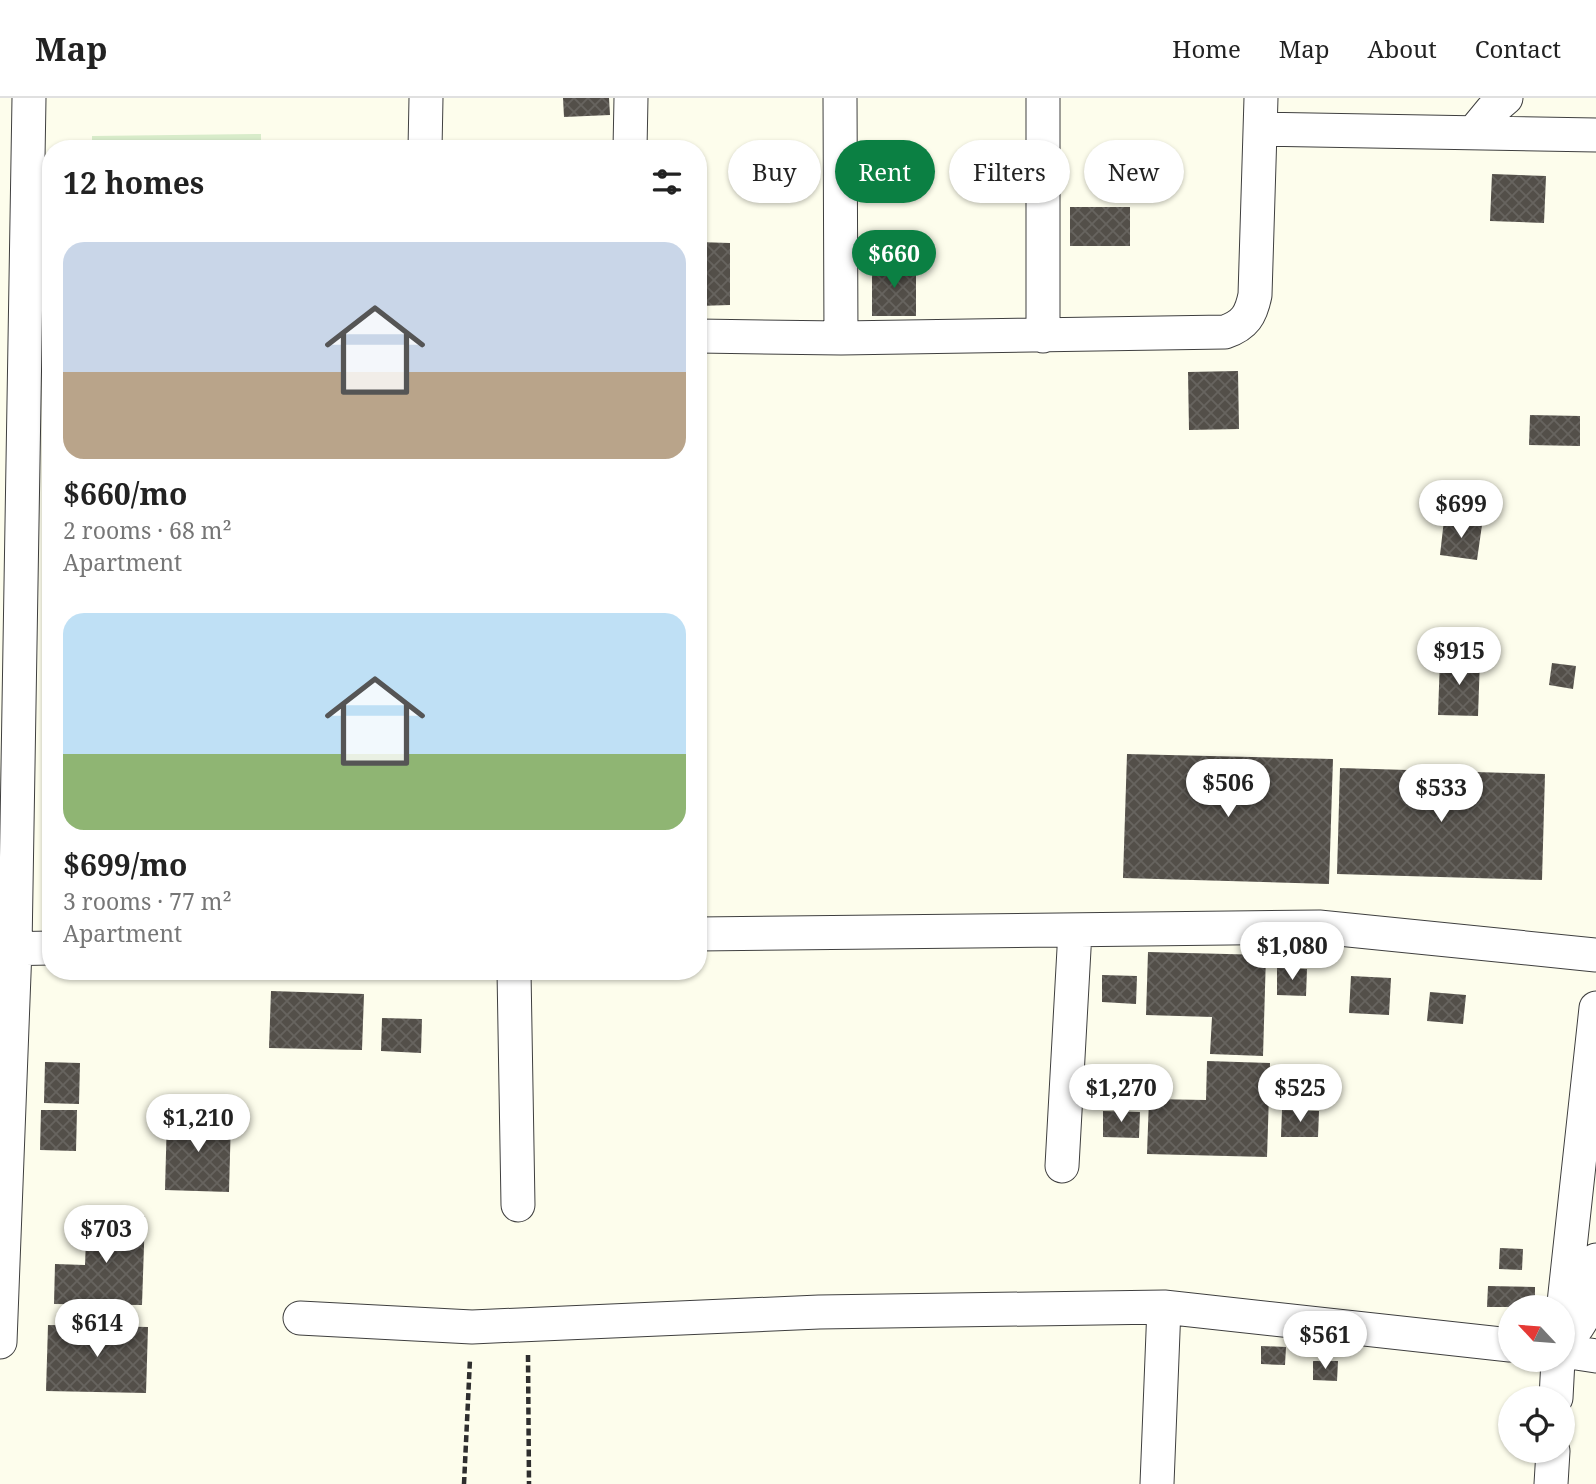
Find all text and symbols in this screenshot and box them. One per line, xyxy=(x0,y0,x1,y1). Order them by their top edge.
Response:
text: Map xyxy=(35,26,108,71)
text: Home xyxy=(1172,32,1241,65)
text: Map xyxy=(1279,32,1330,65)
text: About xyxy=(1368,32,1437,65)
text: Contact xyxy=(1475,32,1561,65)
chip: Buy xyxy=(728,140,821,203)
chip: Rent xyxy=(835,140,935,203)
chip: Filters xyxy=(949,140,1070,203)
chip: New xyxy=(1084,140,1184,203)
text: 12 homes xyxy=(63,162,204,203)
icon: filters xyxy=(648,163,686,201)
pin: $660 xyxy=(853,230,935,290)
text: $660 xyxy=(868,237,920,269)
icon: home xyxy=(312,287,438,413)
text: $660/mo xyxy=(63,473,187,514)
pin: $699 xyxy=(1420,480,1502,540)
text: $699 xyxy=(1435,487,1487,519)
text: 2 rooms · 68 m² xyxy=(63,514,232,546)
text: Apartment xyxy=(63,546,182,578)
pin: $915 xyxy=(1418,628,1500,687)
text: $915 xyxy=(1433,634,1485,666)
icon: home xyxy=(312,658,438,784)
pin: $506 xyxy=(1187,760,1269,819)
pin: $533 xyxy=(1400,764,1482,824)
text: $506 xyxy=(1202,766,1254,798)
text: $533 xyxy=(1415,771,1467,803)
text: $699/mo xyxy=(63,844,187,885)
text: 3 rooms · 77 m² xyxy=(63,885,232,917)
text: Apartment xyxy=(63,917,182,949)
pin: $1,080 xyxy=(1235,922,1349,982)
text: $1,080 xyxy=(1256,929,1328,961)
pin: $1,270 xyxy=(1064,1065,1178,1124)
pin: $525 xyxy=(1259,1065,1341,1124)
text: $1,270 xyxy=(1085,1071,1157,1103)
text: $525 xyxy=(1274,1071,1326,1103)
pin: $1,210 xyxy=(141,1094,255,1154)
text: $1,210 xyxy=(162,1101,234,1133)
pin: $703 xyxy=(65,1206,147,1265)
text: $703 xyxy=(80,1212,132,1244)
north arrow xyxy=(1498,1295,1575,1372)
map controls xyxy=(1498,1295,1575,1463)
pin: $614 xyxy=(56,1300,138,1359)
text: $614 xyxy=(71,1306,123,1338)
pin: $561 xyxy=(1284,1312,1366,1371)
text: $561 xyxy=(1299,1318,1351,1350)
button: locate xyxy=(1498,1386,1575,1463)

